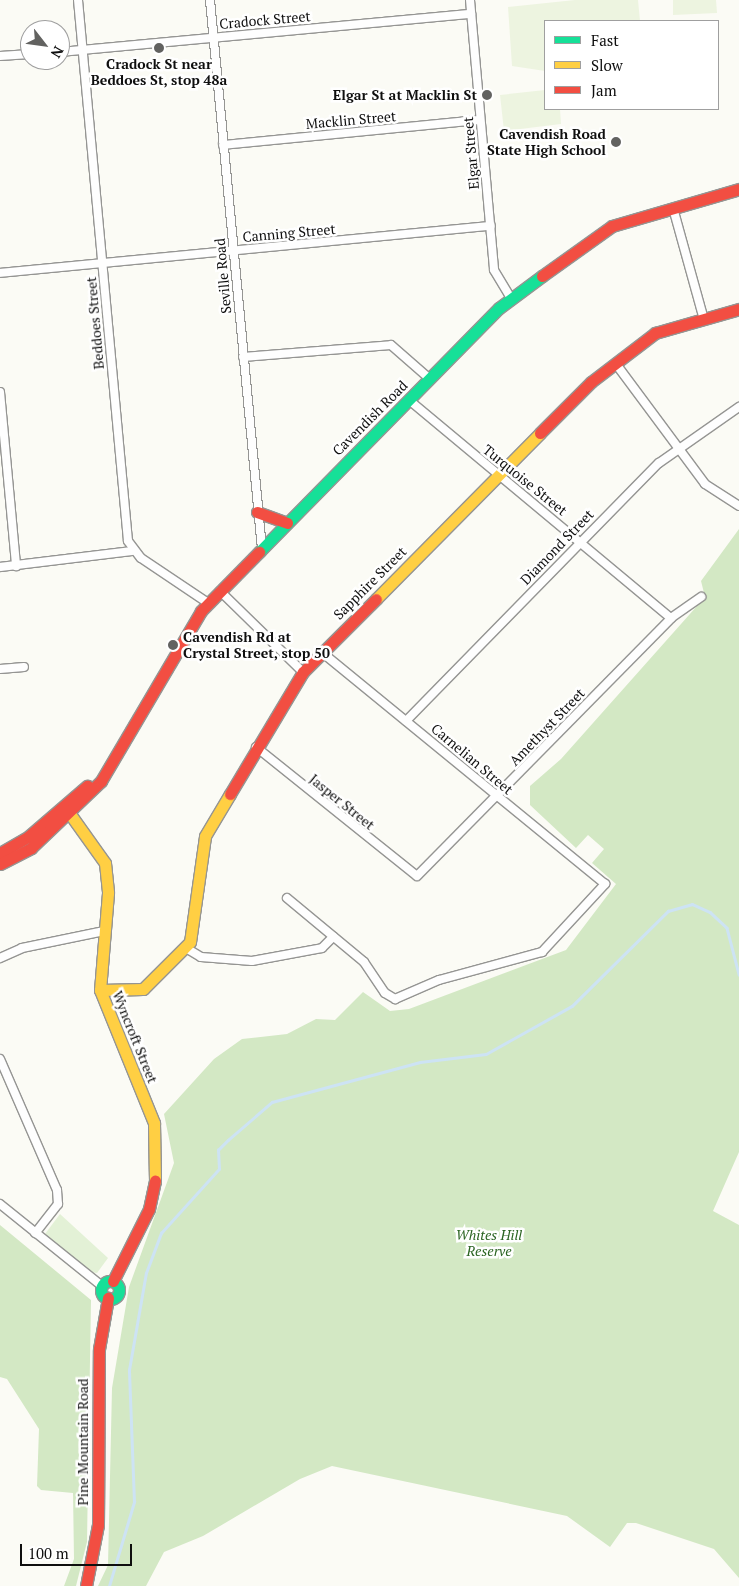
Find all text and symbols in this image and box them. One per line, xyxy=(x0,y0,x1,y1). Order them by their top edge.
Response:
street label: Cradock Street xyxy=(219,8,311,32)
north arrow xyxy=(20,20,70,70)
legend xyxy=(544,20,719,110)
text: Fast xyxy=(591,30,619,50)
marker: Cradock St near Beddoes St, stop 48a xyxy=(153,42,165,54)
text: N xyxy=(47,43,68,62)
text: Slow xyxy=(591,55,623,75)
place label: Cradock St near Beddoes St, stop 48a xyxy=(91,56,227,88)
text: Jam xyxy=(591,80,617,100)
place label: Elgar St at Macklin St xyxy=(333,87,477,103)
marker: Elgar St at Macklin St xyxy=(481,89,493,101)
street label: Macklin Street xyxy=(305,108,397,132)
street label: Elgar Street xyxy=(459,116,483,190)
place label: Cavendish Road State High School xyxy=(487,126,606,158)
marker: Cavendish Road State High School xyxy=(610,136,622,148)
street label: Canning Street xyxy=(242,221,336,245)
street label: Seville Road xyxy=(211,238,235,314)
street label: Beddoes Street xyxy=(83,276,107,370)
street label: Cavendish Road xyxy=(329,377,411,459)
street label: Turquoise Street xyxy=(480,441,570,519)
street label: Diamond Street xyxy=(517,506,597,588)
street label: Sapphire Street xyxy=(330,543,410,623)
place label: Cavendish Rd at Crystal Street, stop 50 xyxy=(183,629,330,662)
marker: Cavendish Rd at Crystal Street, stop 50 xyxy=(167,639,179,651)
street label: Amethyst Street xyxy=(506,685,588,769)
street label: Carnelian Street xyxy=(428,720,516,798)
street label: Jasper Street xyxy=(306,771,378,833)
street label: Wyncroft Street xyxy=(109,988,161,1086)
park label: Whites Hill Reserve xyxy=(456,1227,522,1260)
street label: Pine Mountain Road xyxy=(75,1379,91,1505)
scale bar xyxy=(22,1534,135,1566)
text: 100 m xyxy=(28,1543,69,1563)

